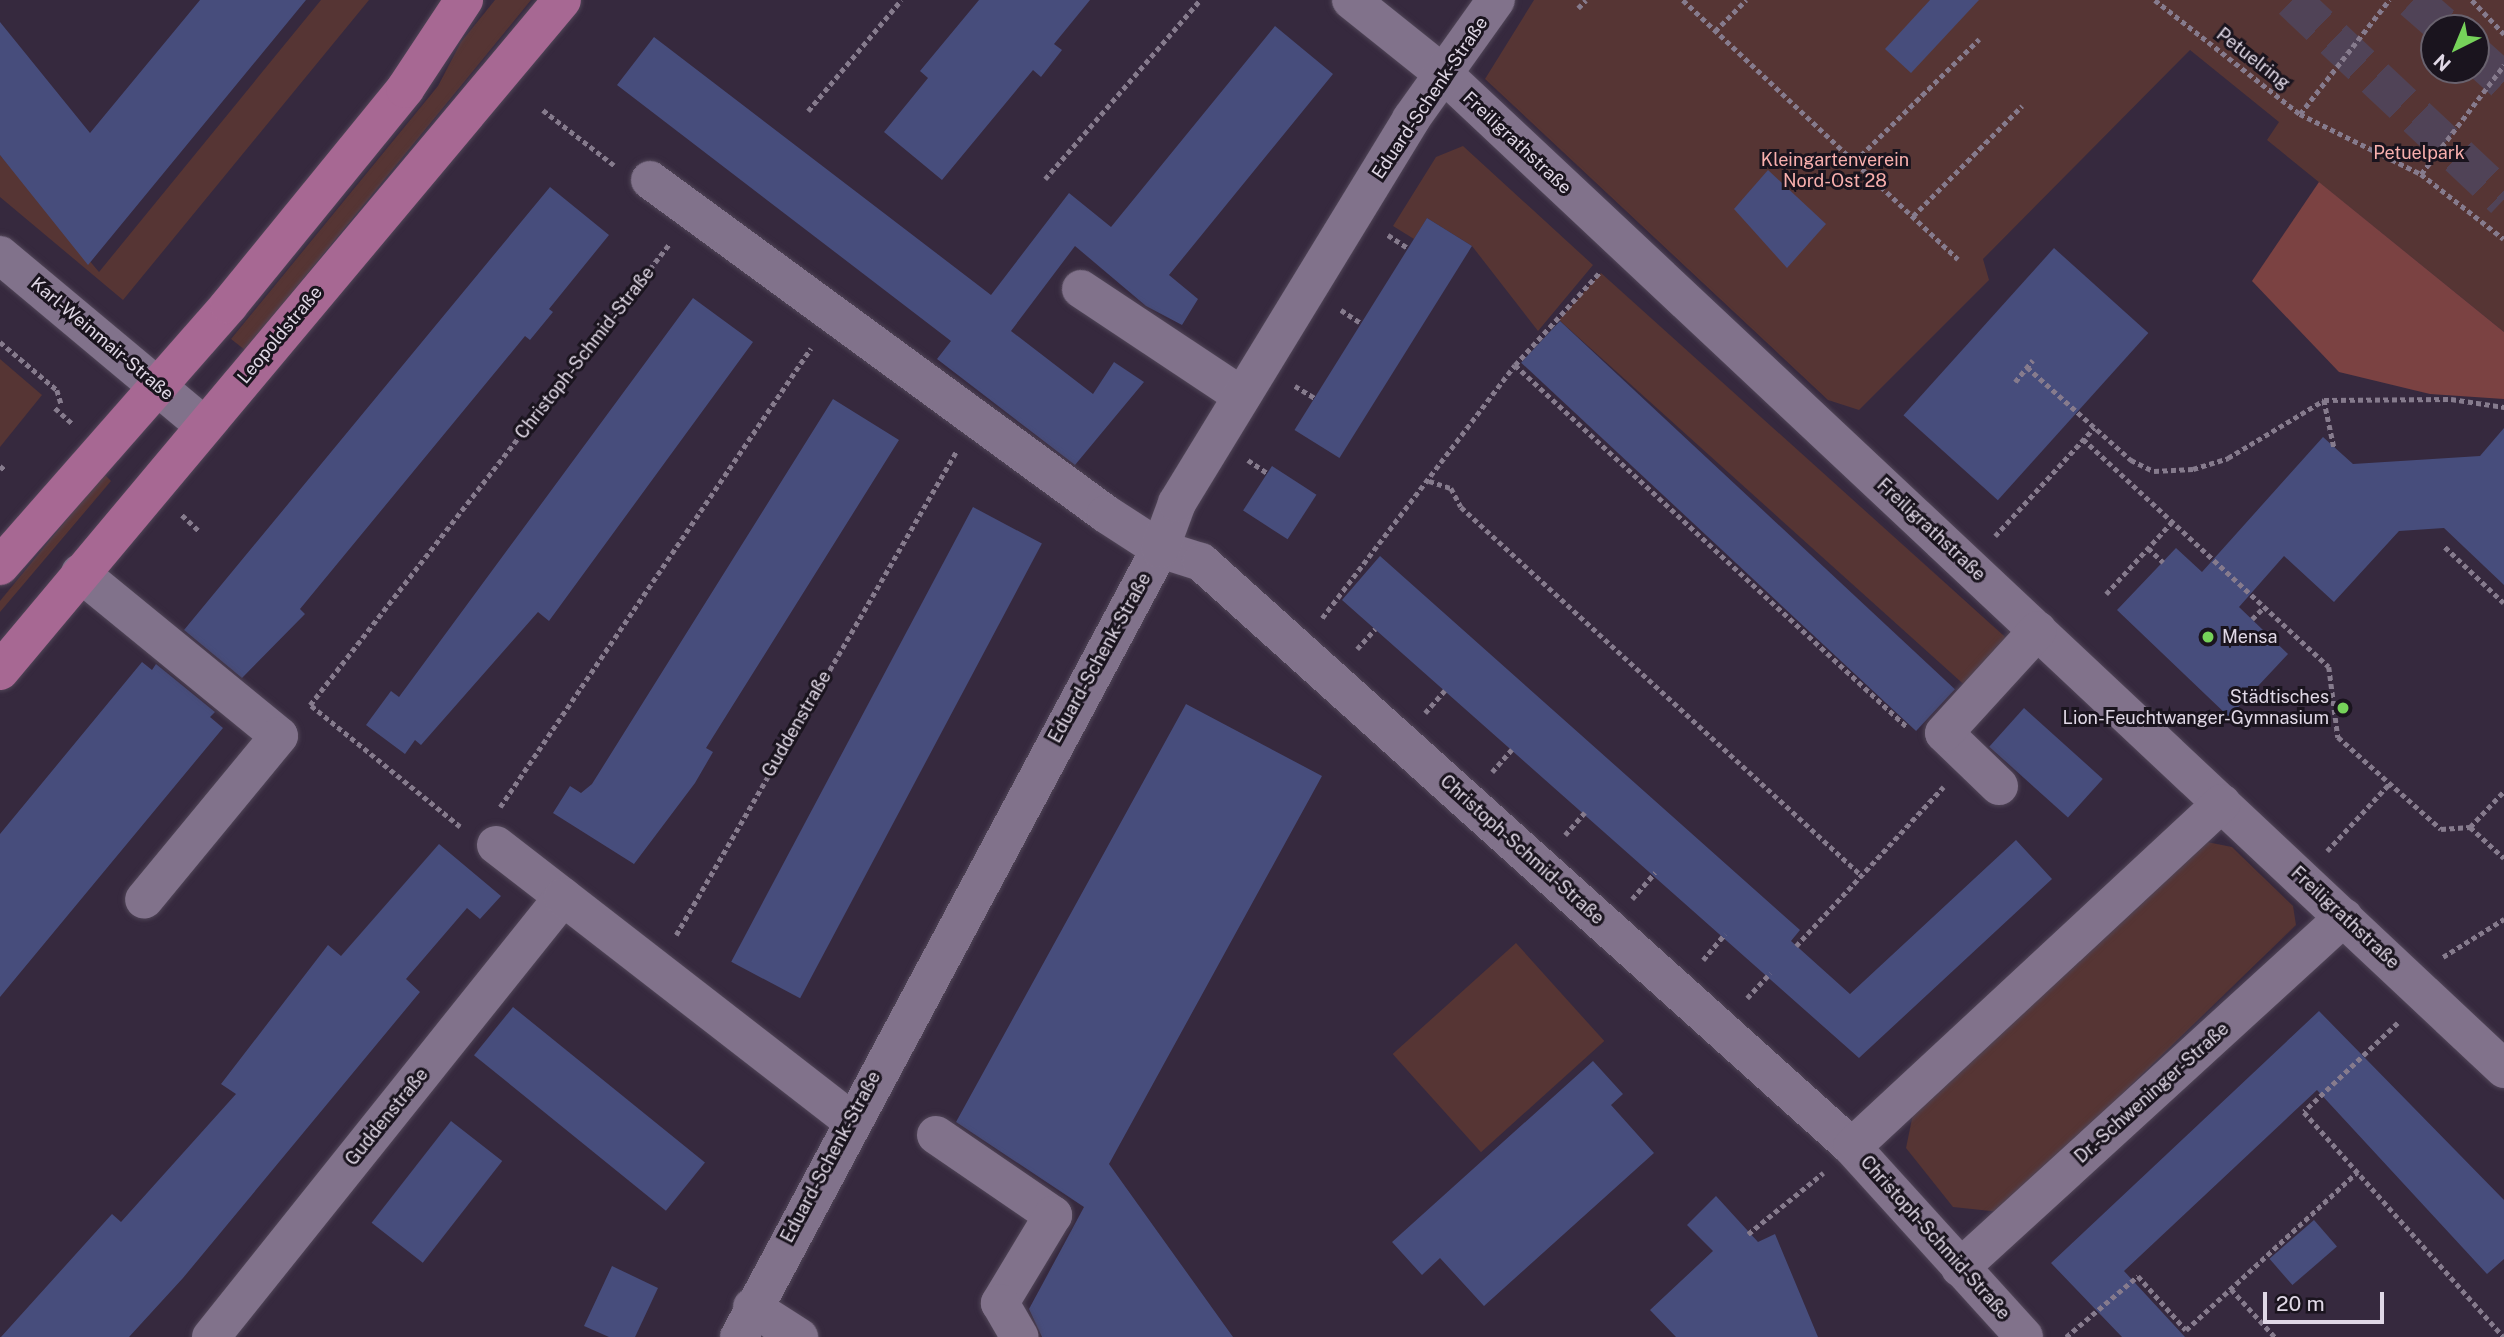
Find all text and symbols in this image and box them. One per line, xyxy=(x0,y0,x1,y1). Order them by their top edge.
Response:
street label: Eduard-Schenk-Straße xyxy=(1368,13,1492,183)
north arrow xyxy=(2420,14,2490,84)
street label: Petuelring xyxy=(2212,24,2294,94)
text: N xyxy=(2429,50,2455,76)
street label: Freiligrathstraße xyxy=(1458,87,1576,199)
park label: Petuelpark xyxy=(2373,142,2465,164)
park label: Kleingartenverein Nord-Ost 28 xyxy=(1761,150,1909,192)
street label: Christoph-Schmid-Straße xyxy=(511,262,659,444)
street label: Karl-Weinmair-Straße xyxy=(26,273,178,405)
street label: Leopoldstraße xyxy=(233,282,327,388)
street label: Freiligrathstraße xyxy=(1872,474,1990,586)
street label: Eduard-Schenk-Straße xyxy=(1044,569,1156,747)
place label: Mensa xyxy=(2222,626,2277,648)
marker: Mensa xyxy=(2200,629,2216,645)
street label: Guddenstraße xyxy=(758,667,836,781)
place label: Städtisches Lion-Feuchtwanger-Gymnasium xyxy=(2063,687,2329,730)
marker: Städtisches Lion-Feuchtwanger-Gymnasium xyxy=(2335,700,2351,716)
street label: Christoph-Schmid-Straße xyxy=(1436,771,1608,929)
street label: Freiligrathstraße xyxy=(2286,862,2404,974)
street label: Dr.-Schweninger-Straße xyxy=(2071,1018,2233,1168)
street label: Guddenstraße xyxy=(341,1064,433,1170)
street label: Eduard-Schenk-Straße xyxy=(777,1068,885,1246)
street label: Christoph-Schmid-Straße xyxy=(1856,1152,2014,1324)
scale bar xyxy=(2266,1278,2387,1322)
text: 20 m xyxy=(2276,1291,2325,1316)

